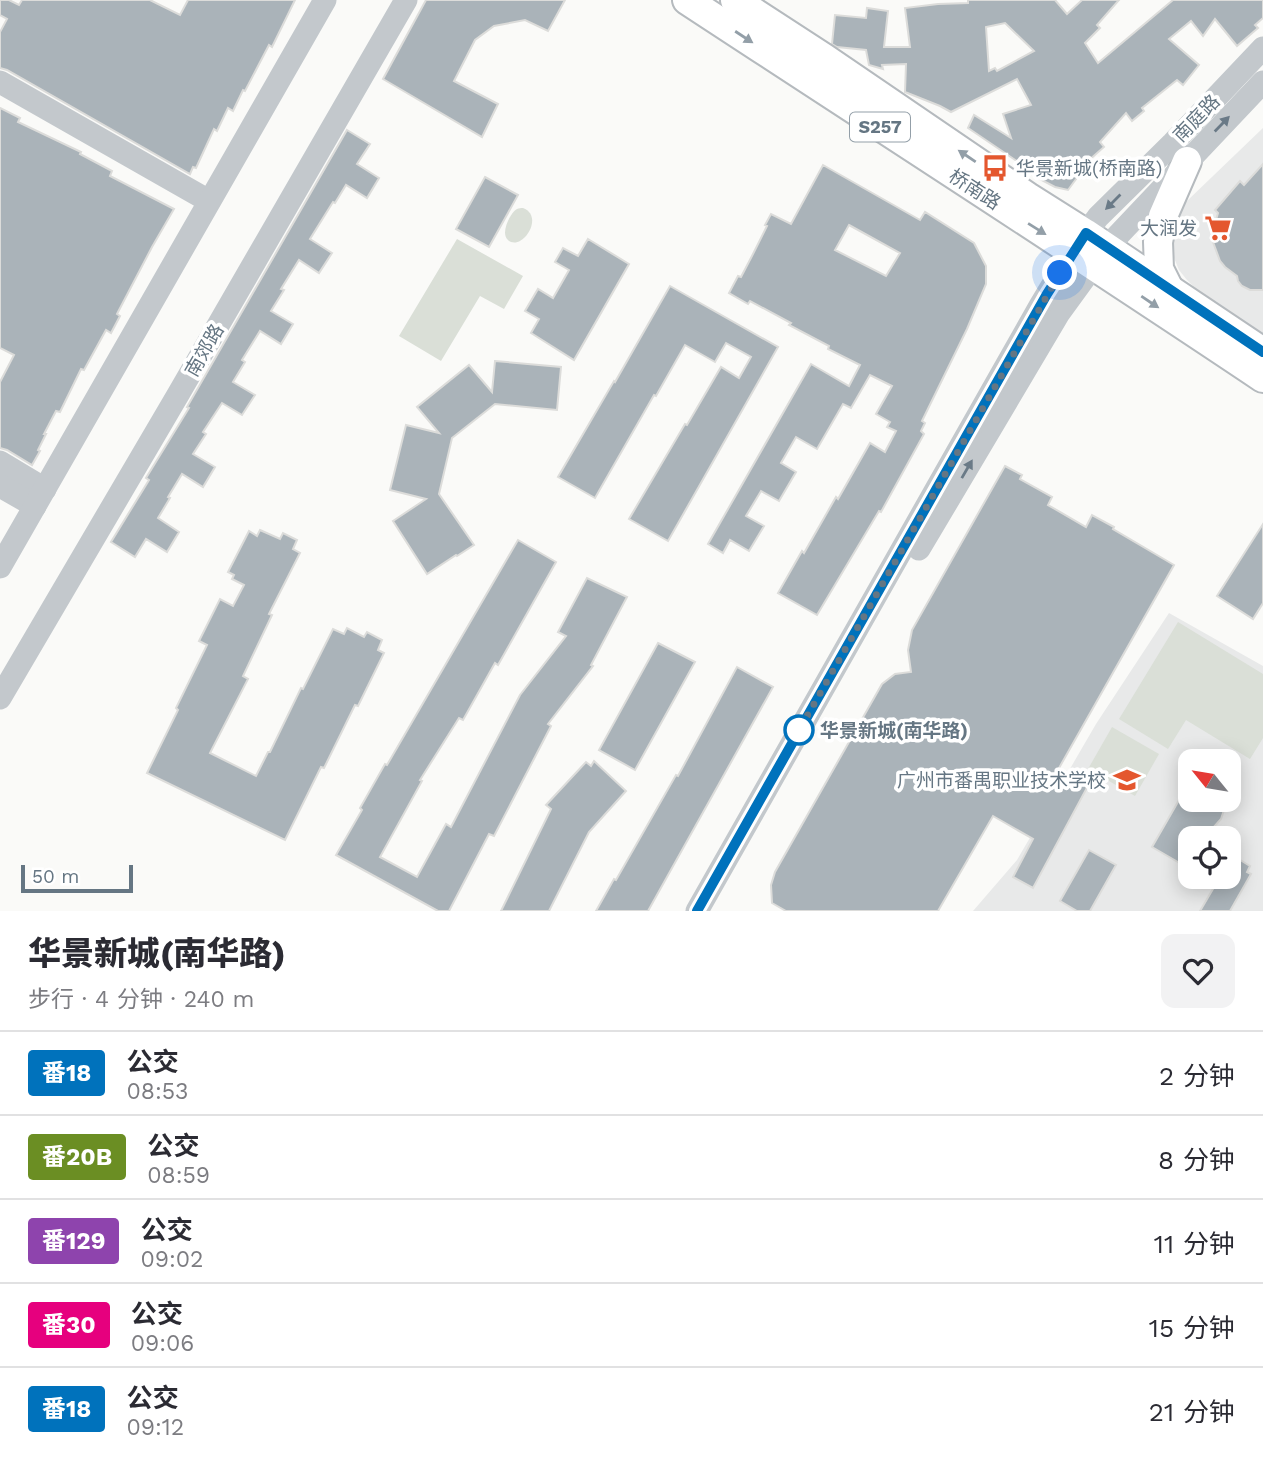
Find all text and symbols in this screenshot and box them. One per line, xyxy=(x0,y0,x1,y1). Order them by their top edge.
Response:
one-way arrow xyxy=(734,31,754,44)
street label: 南庭路 xyxy=(1168,90,1224,147)
road number: S257 xyxy=(850,112,910,142)
one-way arrow xyxy=(1214,116,1231,133)
one-way arrow xyxy=(957,149,977,162)
bus stop icon: 华景新城(桥南路) xyxy=(980,153,1010,183)
place label: 华景新城(桥南路) xyxy=(1016,157,1162,180)
street label: 桥南路 xyxy=(945,164,1005,215)
one-way arrow xyxy=(1105,194,1121,210)
supermarket icon: 大润发 xyxy=(1203,213,1233,243)
place label: 大润发 xyxy=(1140,217,1197,240)
one-way arrow xyxy=(1027,222,1047,235)
your location xyxy=(1042,255,1077,290)
one-way arrow xyxy=(1140,296,1159,309)
street label: 南郊路 xyxy=(180,320,229,381)
one-way arrow xyxy=(960,460,973,479)
marker: 华景新城(南华路) xyxy=(784,715,814,745)
place label: 华景新城(南华路) xyxy=(820,719,968,742)
north arrow xyxy=(1178,749,1241,812)
map controls xyxy=(1178,749,1241,889)
school or university icon: 广州市番禺职业技术学校 xyxy=(1112,765,1142,795)
place label: 广州市番禺职业技术学校 xyxy=(897,769,1106,792)
button: locate xyxy=(1178,826,1241,889)
scale bar xyxy=(21,862,133,894)
text: 50 m xyxy=(32,865,79,888)
text: 华景新城(南华路) xyxy=(28,934,286,973)
button: heart xyxy=(1161,934,1235,1008)
text: 步行 · 4 分钟 · 240 m xyxy=(28,986,255,1013)
text: 公交 xyxy=(126,1047,178,1077)
text: 番18 xyxy=(42,1059,91,1087)
text: 2 分钟 xyxy=(1159,1061,1235,1091)
text: 08:53 xyxy=(126,1078,188,1105)
text: 公交 xyxy=(147,1131,199,1161)
text: 番20B xyxy=(42,1143,112,1171)
text: 8 分钟 xyxy=(1158,1145,1235,1175)
text: 08:59 xyxy=(147,1162,210,1189)
text: 公交 xyxy=(140,1215,192,1245)
text: 番129 xyxy=(42,1227,105,1255)
text: 11 分钟 xyxy=(1154,1229,1235,1259)
text: 09:02 xyxy=(140,1246,203,1273)
text: 公交 xyxy=(131,1299,183,1329)
text: 番30 xyxy=(42,1311,96,1339)
text: 15 分钟 xyxy=(1149,1313,1235,1343)
text: 09:06 xyxy=(131,1330,194,1357)
text: 公交 xyxy=(126,1383,178,1413)
text: 番18 xyxy=(42,1395,91,1423)
text: 21 分钟 xyxy=(1149,1397,1235,1427)
text: 09:12 xyxy=(126,1414,184,1441)

